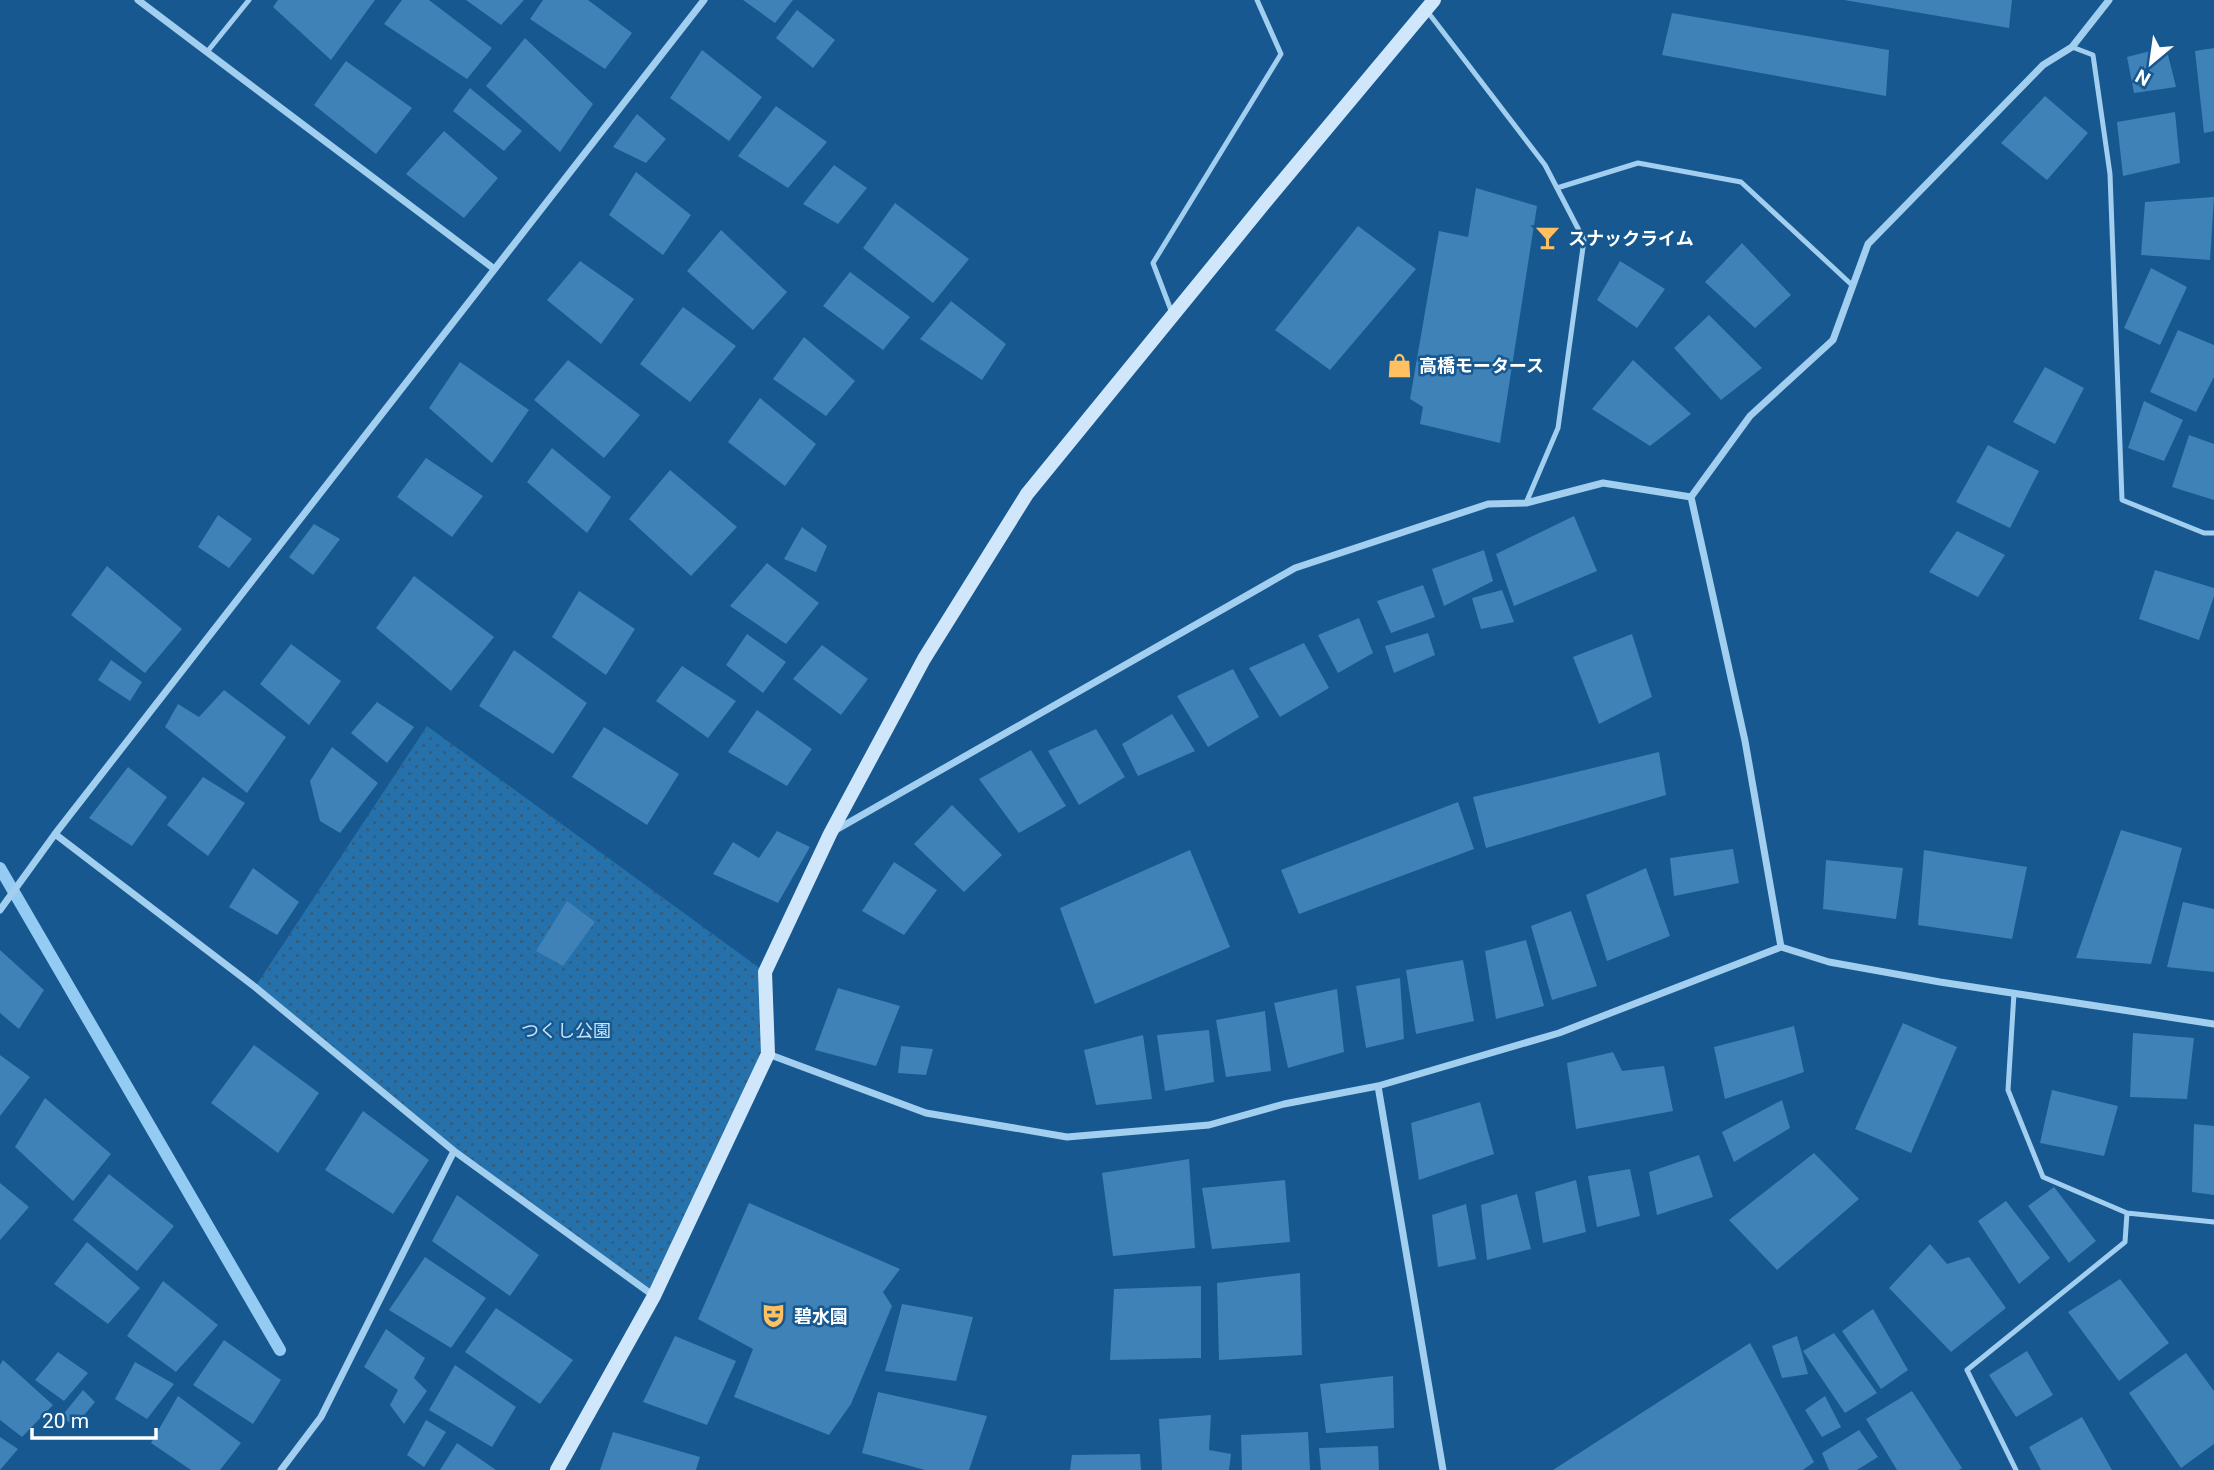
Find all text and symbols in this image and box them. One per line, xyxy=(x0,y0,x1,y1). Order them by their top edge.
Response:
north arrow xyxy=(2116,28,2186,98)
text: N xyxy=(2132,64,2154,91)
bar icon: スナックライム xyxy=(1534,224,1562,252)
place label: スナックライム xyxy=(1568,228,1694,249)
shop icon: 高橋モータース xyxy=(1385,351,1413,379)
place label: 高橋モータース xyxy=(1419,355,1544,376)
park label: つくし公園 xyxy=(521,1020,611,1041)
theatre icon: 碧水園 xyxy=(760,1302,788,1330)
place label: 碧水園 xyxy=(794,1306,848,1327)
scale bar xyxy=(32,1396,156,1440)
text: 20 m xyxy=(42,1409,89,1433)

